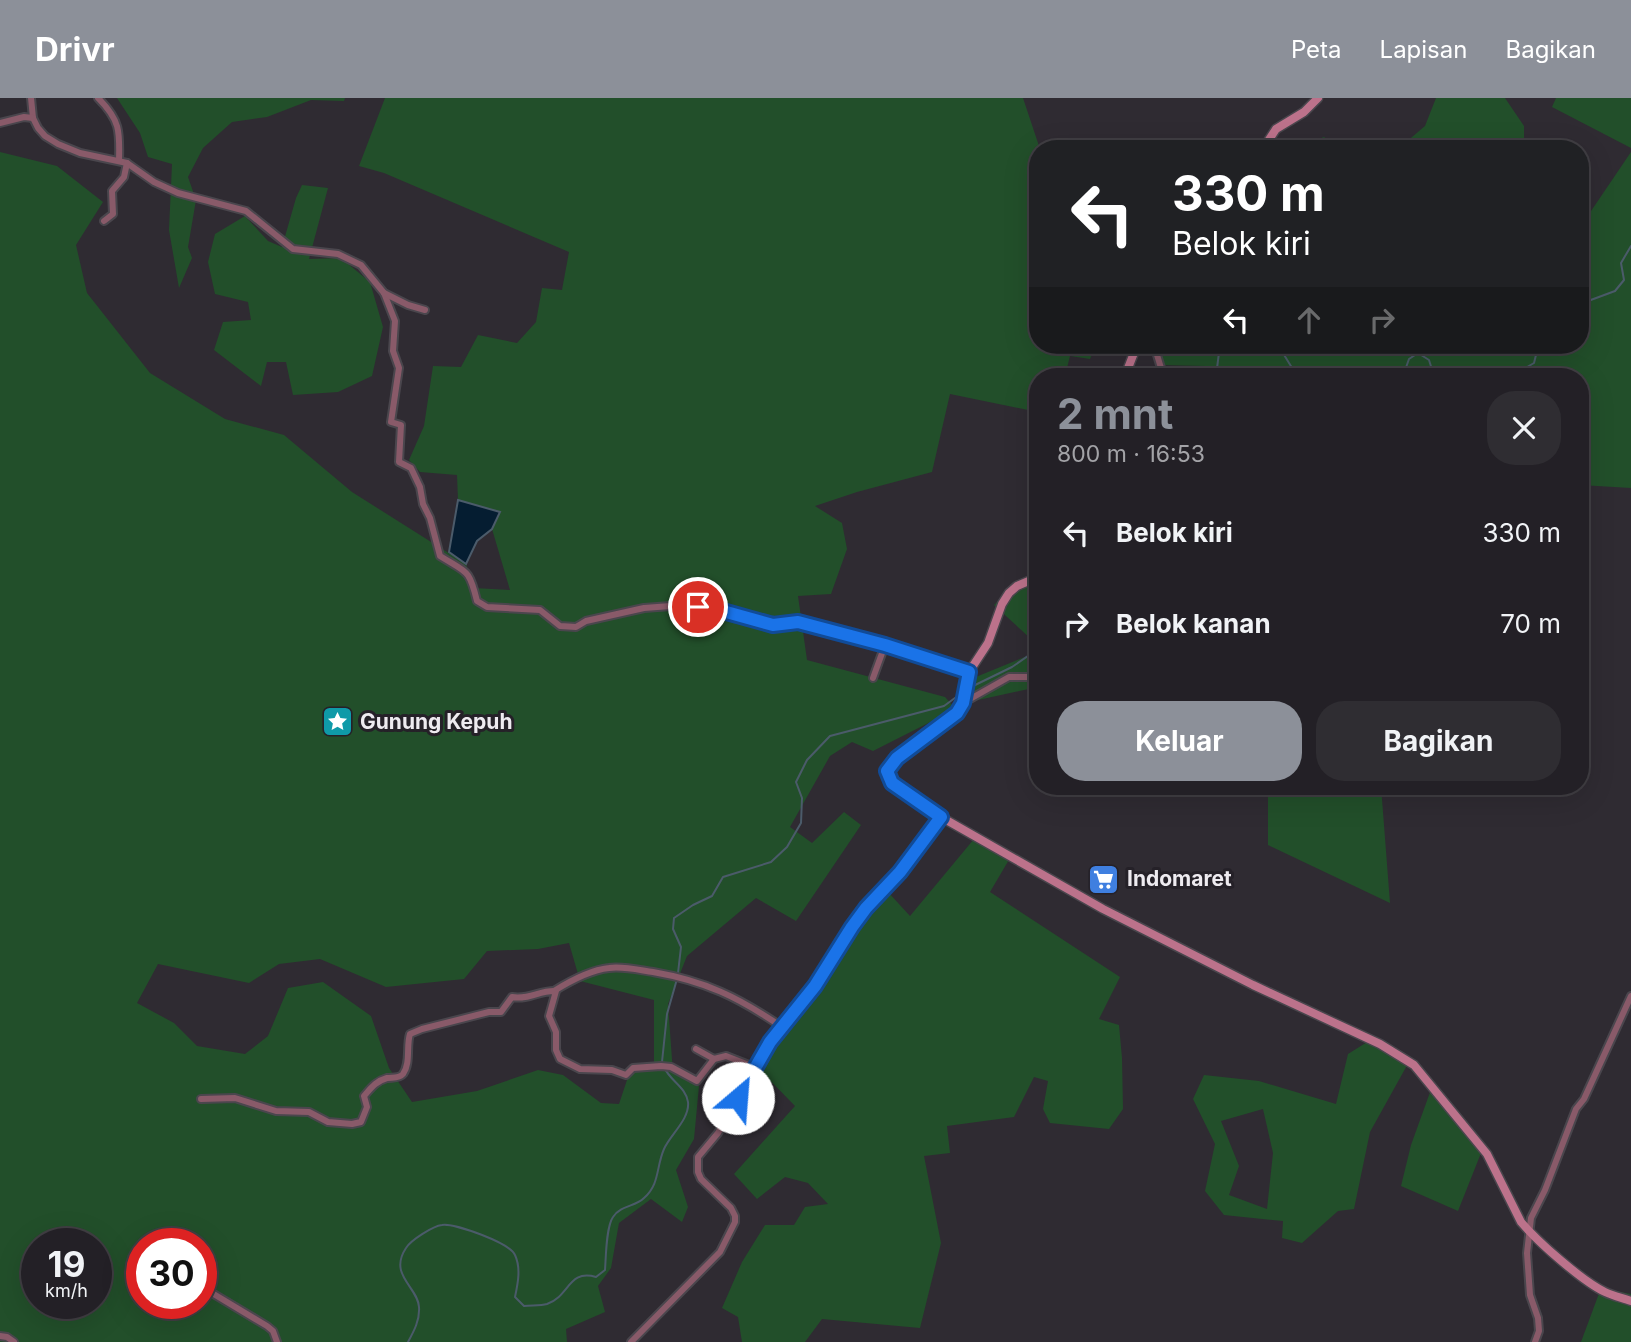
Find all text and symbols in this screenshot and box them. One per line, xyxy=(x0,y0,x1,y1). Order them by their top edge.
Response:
text: Drivr xyxy=(35,29,115,69)
text: Peta xyxy=(1291,35,1342,64)
text: Lapisan xyxy=(1380,35,1467,64)
text: Bagikan xyxy=(1505,35,1596,64)
text: 330 m xyxy=(1172,164,1325,223)
icon: left xyxy=(1057,168,1148,259)
text: Belok kiri xyxy=(1172,224,1311,263)
icon: left xyxy=(1217,301,1255,339)
icon: ahead xyxy=(1290,301,1328,339)
icon: right xyxy=(1363,301,1401,339)
text: 2 mnt xyxy=(1057,388,1173,439)
button: close xyxy=(1487,391,1561,465)
text: 800 m · 16:53 xyxy=(1057,440,1205,468)
icon: left xyxy=(1057,514,1095,552)
text: Belok kiri xyxy=(1116,517,1233,548)
text: 330 m xyxy=(1482,517,1561,548)
pin xyxy=(668,577,728,637)
icon: arrive xyxy=(679,588,717,626)
icon: right xyxy=(1057,605,1095,643)
text: Belok kanan xyxy=(1116,608,1271,639)
text: 70 m xyxy=(1500,608,1561,639)
button: Keluar xyxy=(1057,701,1302,781)
button: Bagikan xyxy=(1316,701,1561,781)
place icon: Gunung Kepuh xyxy=(320,705,354,739)
place label: Gunung Kepuh xyxy=(360,709,512,734)
supermarket icon: Indomaret xyxy=(1087,862,1121,896)
place label: Indomaret xyxy=(1127,866,1232,891)
position arrow xyxy=(701,1061,775,1135)
speed limit sign: 30 xyxy=(126,1228,217,1319)
text: 19 xyxy=(48,1243,85,1285)
text: km/h xyxy=(45,1280,88,1301)

